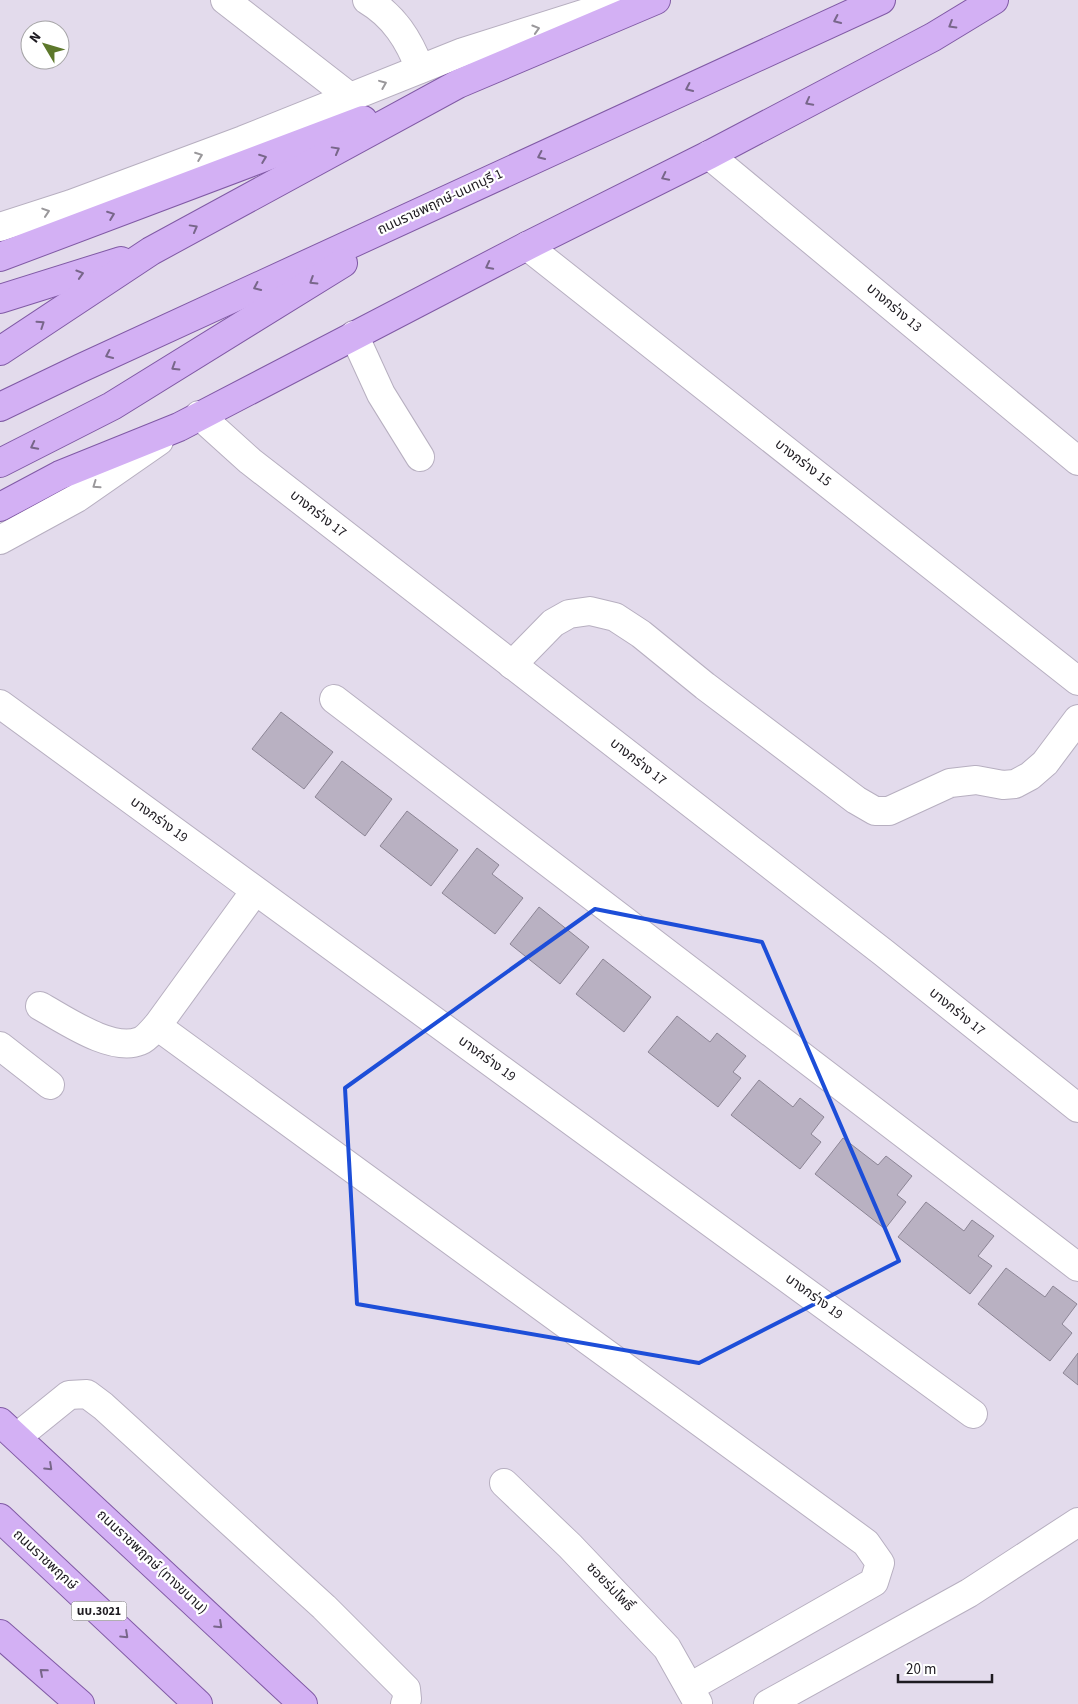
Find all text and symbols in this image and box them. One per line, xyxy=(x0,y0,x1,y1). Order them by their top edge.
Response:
one-way arrow xyxy=(833,14,842,25)
one-way arrow xyxy=(949,19,958,29)
north arrow xyxy=(20,20,70,70)
one-way arrow xyxy=(531,25,539,35)
text: N xyxy=(25,28,46,47)
one-way arrow xyxy=(378,80,387,90)
one-way arrow xyxy=(685,82,694,92)
one-way arrow xyxy=(805,96,814,106)
one-way arrow xyxy=(331,146,340,156)
one-way arrow xyxy=(537,149,546,160)
one-way arrow xyxy=(194,152,203,162)
one-way arrow xyxy=(258,154,267,164)
street label: ถนนราชพฤกษ์-นนทบุรี 1 xyxy=(374,164,506,240)
one-way arrow xyxy=(661,171,670,181)
one-way arrow xyxy=(42,208,50,218)
one-way arrow xyxy=(106,211,115,221)
one-way arrow xyxy=(188,224,197,234)
one-way arrow xyxy=(485,260,494,270)
one-way arrow xyxy=(75,269,84,279)
one-way arrow xyxy=(310,275,319,285)
street label: บางกร่าง 13 xyxy=(862,279,926,337)
one-way arrow xyxy=(253,280,262,291)
one-way arrow xyxy=(35,321,44,330)
one-way arrow xyxy=(105,348,114,359)
one-way arrow xyxy=(172,361,181,370)
street label: บางกร่าง 15 xyxy=(771,435,836,491)
one-way arrow xyxy=(30,440,39,450)
one-way arrow xyxy=(92,479,102,488)
street label: บางกร่าง 17 xyxy=(286,486,351,542)
street label: บางกร่าง 17 xyxy=(606,734,671,790)
street label: บางกร่าง 19 xyxy=(126,792,192,848)
street label: บางกร่าง 17 xyxy=(925,983,989,1041)
street label: บางกร่าง 19 xyxy=(454,1031,520,1087)
street label: บางกร่าง 19 xyxy=(781,1269,847,1325)
one-way arrow xyxy=(43,1461,52,1470)
street label: ถนนราชพฤกษ์ (ทางขนาน) xyxy=(92,1505,212,1619)
street label: ถนนราชพฤกษ์ xyxy=(8,1525,82,1595)
street label: ซอยร่มโพธิ์ xyxy=(582,1558,639,1616)
road number: นบ.3021 xyxy=(72,1602,126,1620)
one-way arrow xyxy=(214,1619,223,1628)
one-way arrow xyxy=(119,1629,128,1638)
scale bar xyxy=(898,1652,992,1684)
text: 20 m xyxy=(906,1659,936,1680)
one-way arrow xyxy=(40,1669,49,1678)

